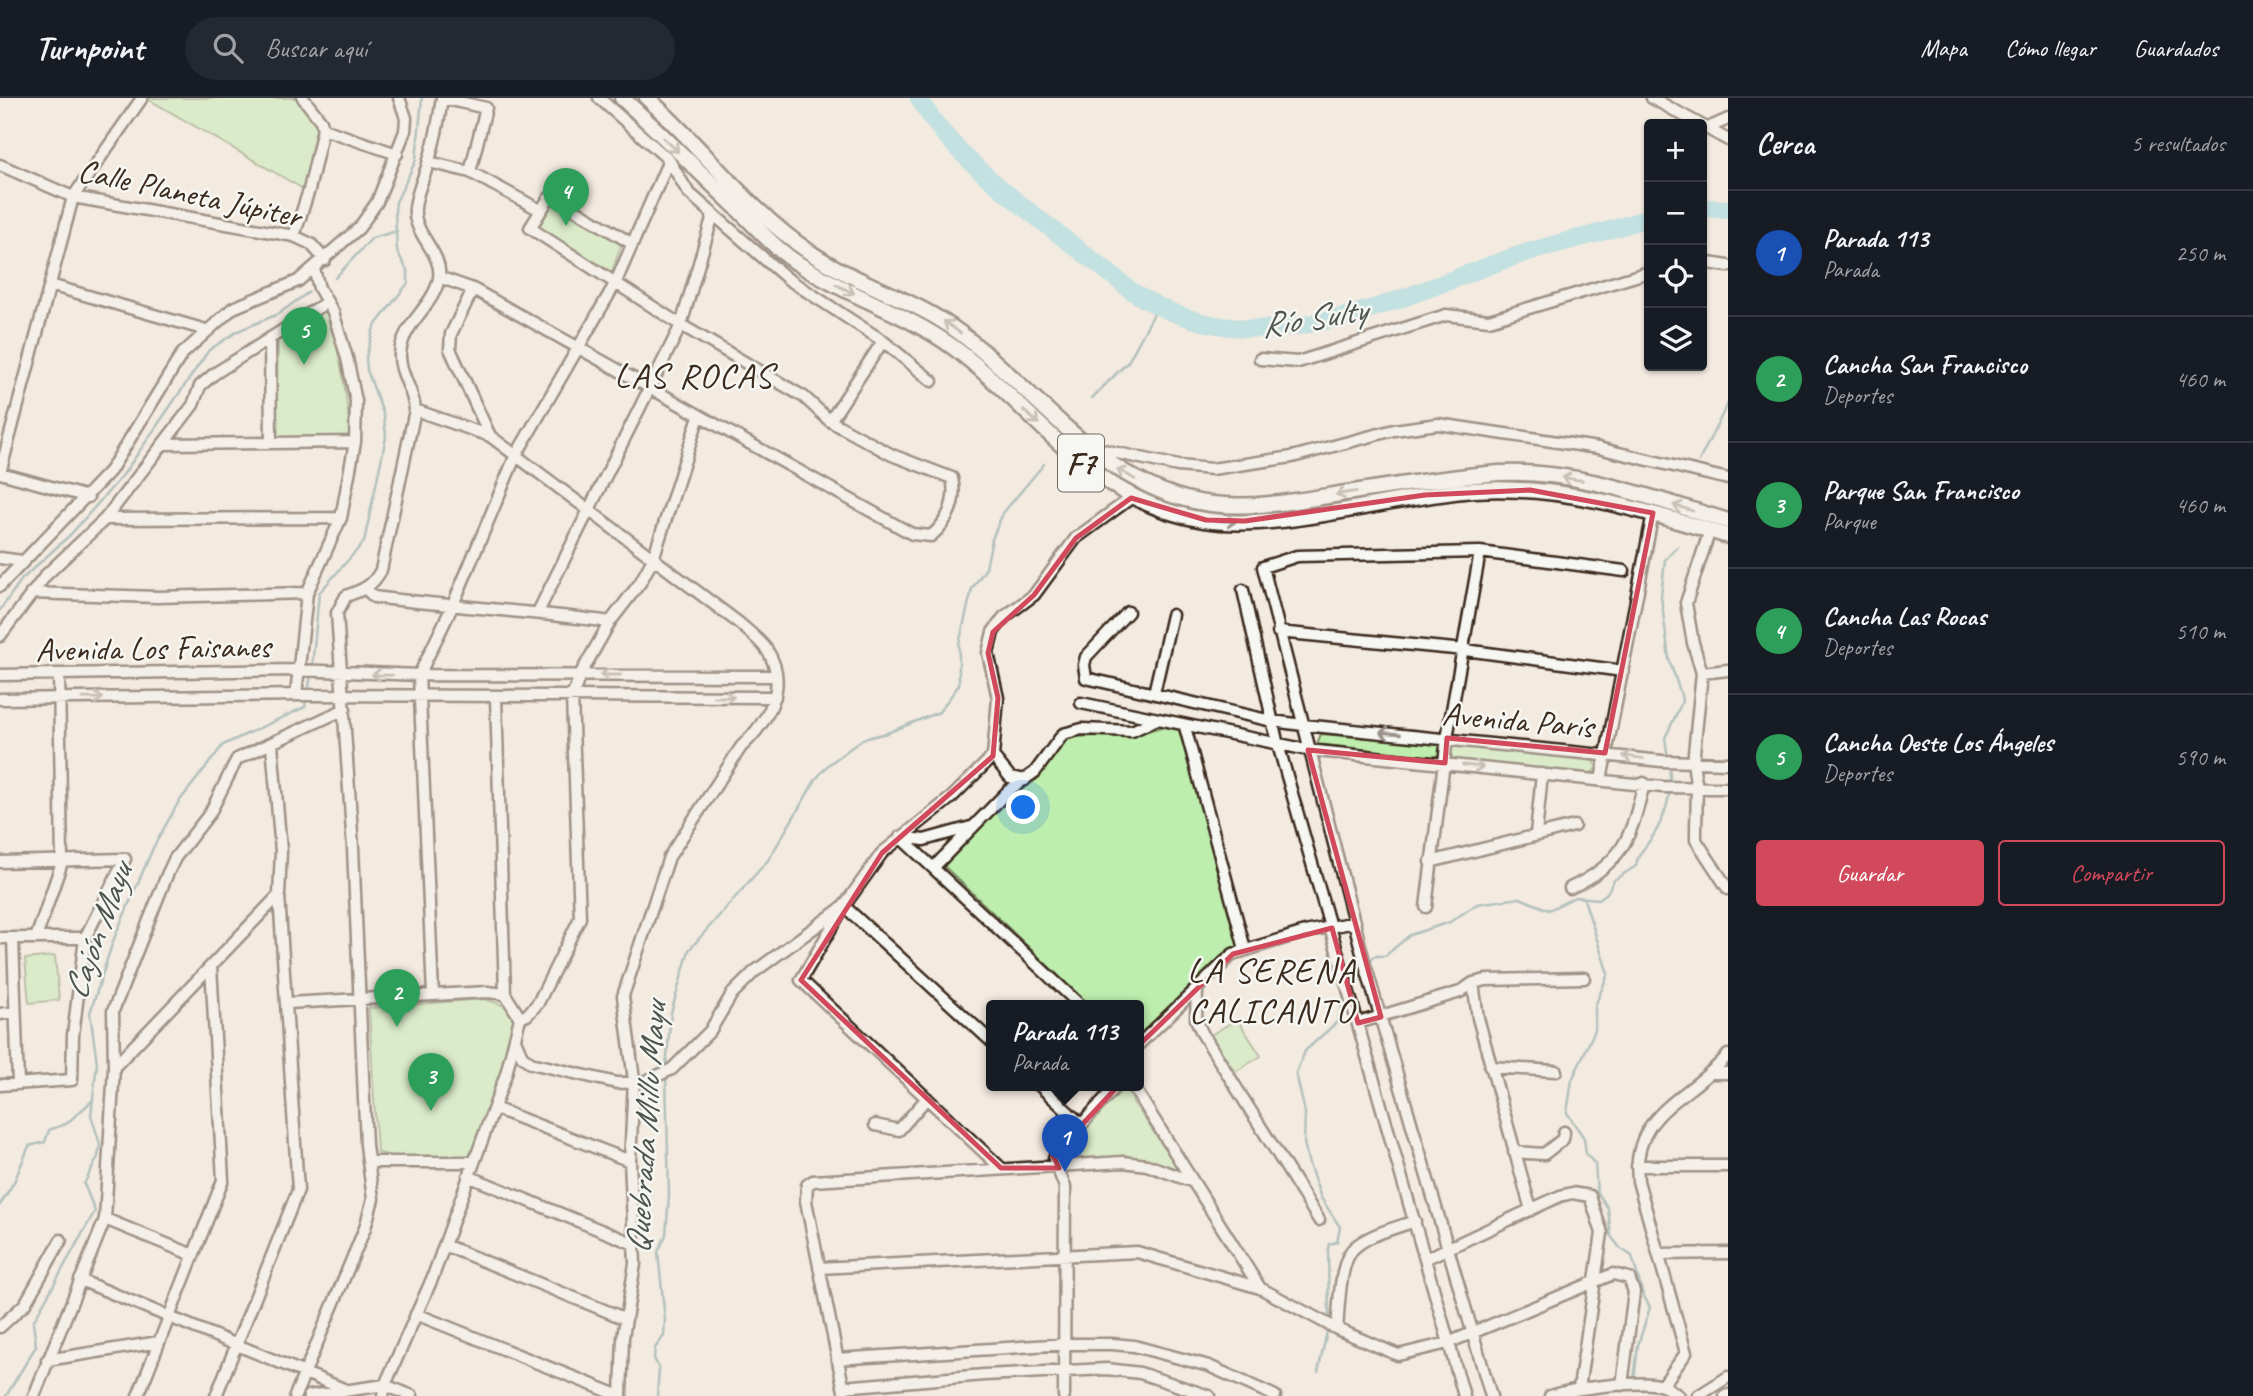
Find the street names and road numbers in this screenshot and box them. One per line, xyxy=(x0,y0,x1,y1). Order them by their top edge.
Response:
street label: Calle Planeta Júpiter xyxy=(75,149,308,238)
road number: F7 xyxy=(1058,435,1104,492)
street label: Avenida Los Faisanes xyxy=(35,625,274,671)
street label: Avenida París xyxy=(1441,692,1598,748)

